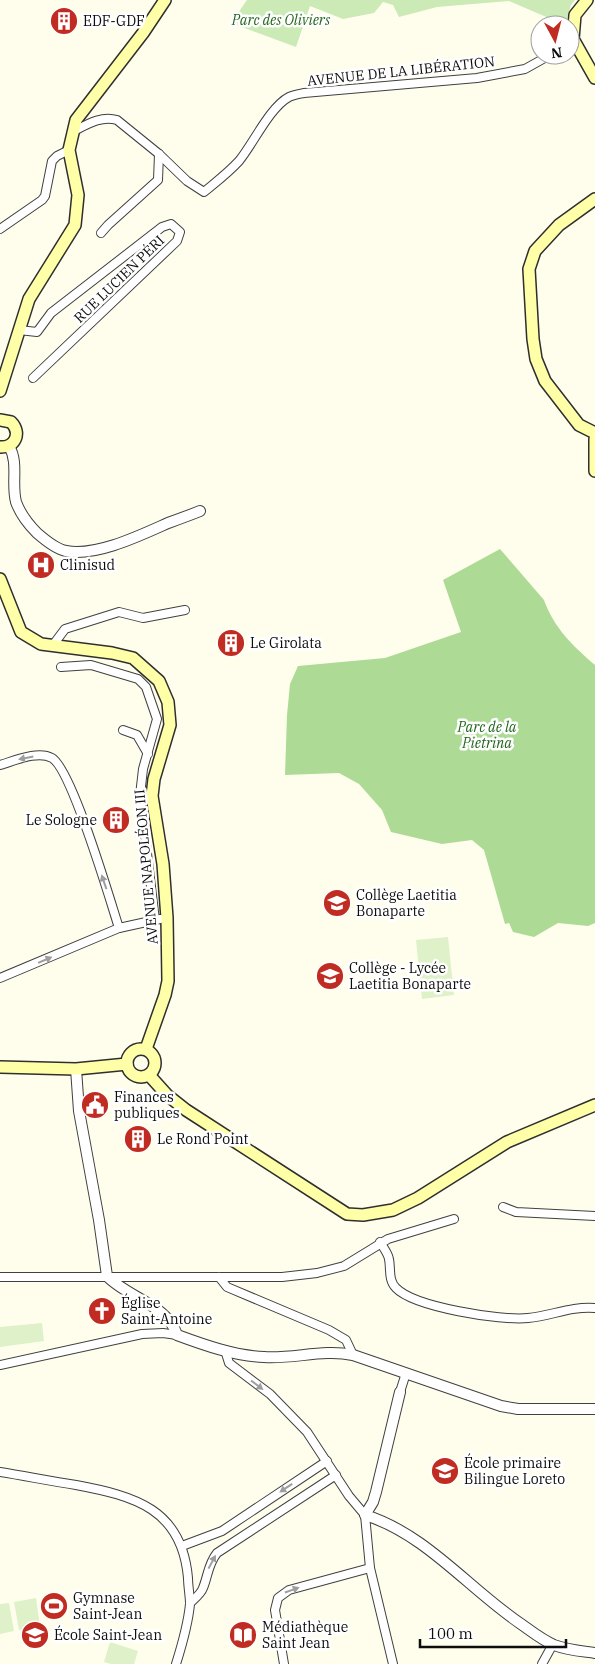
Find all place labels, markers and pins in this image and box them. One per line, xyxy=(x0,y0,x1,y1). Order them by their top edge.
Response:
building icon: EDF-GDF xyxy=(49,6,79,36)
place label: EDF-GDF xyxy=(83,12,145,30)
hospital icon: Clinisud xyxy=(26,550,56,580)
place label: Clinisud xyxy=(60,556,116,574)
building icon: Le Girolata xyxy=(216,628,246,658)
place label: Le Girolata xyxy=(250,634,322,652)
building icon: Le Sologne xyxy=(101,805,131,835)
place label: Le Sologne xyxy=(26,811,97,829)
place label: Collège Laetitia Bonaparte xyxy=(356,886,457,920)
school or university icon: Collège Laetitia Bonaparte xyxy=(322,888,352,918)
place label: Collège - Lycée Laetitia Bonaparte xyxy=(349,959,471,993)
school or university icon: Collège - Lycée Laetitia Bonaparte xyxy=(315,961,345,991)
place label: Finances publiques xyxy=(114,1088,180,1122)
public building icon: Finances publiques xyxy=(80,1090,110,1120)
building icon: Le Rond Point xyxy=(123,1124,153,1154)
place label: Le Rond Point xyxy=(157,1130,249,1148)
place label: Église Saint-Antoine xyxy=(121,1293,212,1328)
church icon: Église Saint-Antoine xyxy=(87,1296,117,1326)
place label: École primaire Bilingue Loreto xyxy=(464,1453,565,1488)
school or university icon: École primaire Bilingue Loreto xyxy=(430,1456,460,1486)
place label: Gymnase Saint-Jean xyxy=(73,1589,142,1623)
sports icon: Gymnase Saint-Jean xyxy=(39,1591,69,1621)
place label: Médiathèque Saint Jean xyxy=(262,1618,348,1652)
school or university icon: École Saint-Jean xyxy=(20,1620,50,1650)
library icon: Médiathèque Saint Jean xyxy=(228,1620,258,1650)
place label: École Saint-Jean xyxy=(54,1625,162,1644)

